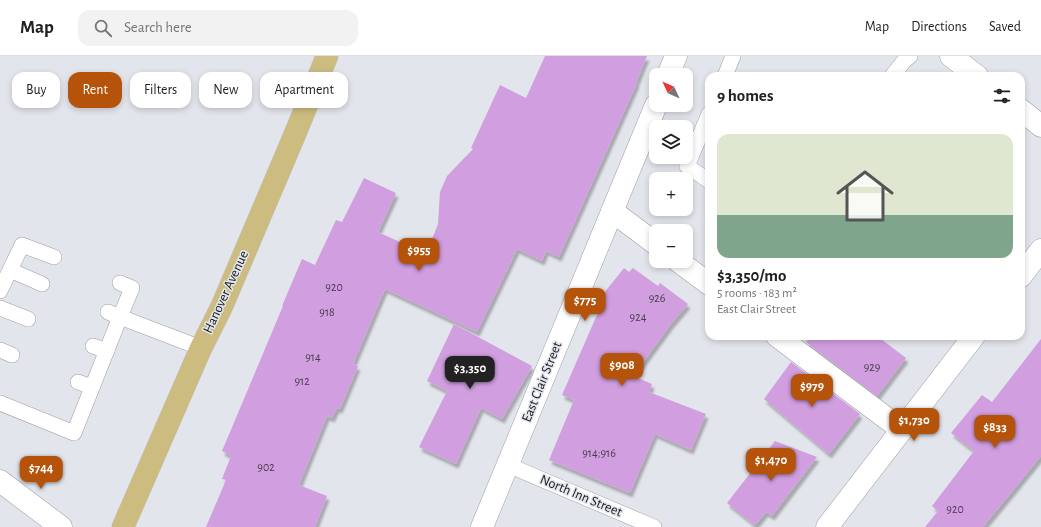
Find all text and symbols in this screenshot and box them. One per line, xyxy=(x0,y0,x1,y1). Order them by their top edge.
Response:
search box xyxy=(78,10,358,46)
icon: search xyxy=(92,17,114,39)
text: Map xyxy=(20,18,54,37)
text: Search here xyxy=(124,20,192,35)
text: Map xyxy=(865,20,889,34)
text: Directions xyxy=(911,20,967,34)
text: Saved xyxy=(989,20,1021,34)
north arrow xyxy=(649,68,693,112)
map controls xyxy=(649,68,693,268)
chip: Buy xyxy=(12,72,60,108)
chip: Rent xyxy=(68,72,122,108)
chip: Filters xyxy=(130,72,191,108)
chip: New xyxy=(199,72,252,108)
chip: Apartment xyxy=(260,72,348,108)
icon: filters xyxy=(991,85,1013,107)
text: 9 homes xyxy=(717,87,773,104)
button: layers xyxy=(649,120,693,164)
icon: home xyxy=(829,160,901,232)
button: + xyxy=(649,172,693,216)
button: − xyxy=(649,224,693,268)
pin: $955 xyxy=(395,238,443,272)
text: $955 xyxy=(407,244,431,257)
street label: Hanover Avenue xyxy=(201,249,251,335)
text: $3,350/mo xyxy=(717,267,786,284)
house number: 920 xyxy=(325,281,343,293)
text: 5 rooms · 183 m² xyxy=(717,287,797,300)
pin: $775 xyxy=(561,288,609,322)
house number: 926 xyxy=(649,292,666,304)
text: $775 xyxy=(574,294,596,307)
text: East Clair Street xyxy=(717,303,796,316)
house number: 918 xyxy=(319,306,335,318)
house number: 924 xyxy=(630,311,647,323)
street label: East Clair Street xyxy=(520,339,565,424)
house number: 914 xyxy=(305,351,321,363)
pin: $908 xyxy=(598,353,646,387)
pin: $3,350 xyxy=(437,356,503,390)
text: $908 xyxy=(609,359,635,372)
house number: 929 xyxy=(864,361,881,373)
text: $3,350 xyxy=(454,362,486,375)
pin: $979 xyxy=(788,374,836,408)
house number: 912 xyxy=(294,375,310,387)
text: $979 xyxy=(800,380,824,393)
pin: $1,730 xyxy=(881,408,947,442)
text: $1,730 xyxy=(898,414,930,427)
pin: $833 xyxy=(971,415,1019,449)
text: $833 xyxy=(983,421,1007,434)
house number: 914;916 xyxy=(582,447,616,459)
pin: $1,470 xyxy=(738,448,804,482)
text: $1,470 xyxy=(755,454,787,467)
pin: $744 xyxy=(17,456,65,490)
house number: 902 xyxy=(257,461,275,473)
text: $744 xyxy=(29,462,53,475)
street label: North Inn Street xyxy=(538,472,625,520)
house number: 920 xyxy=(946,503,964,515)

